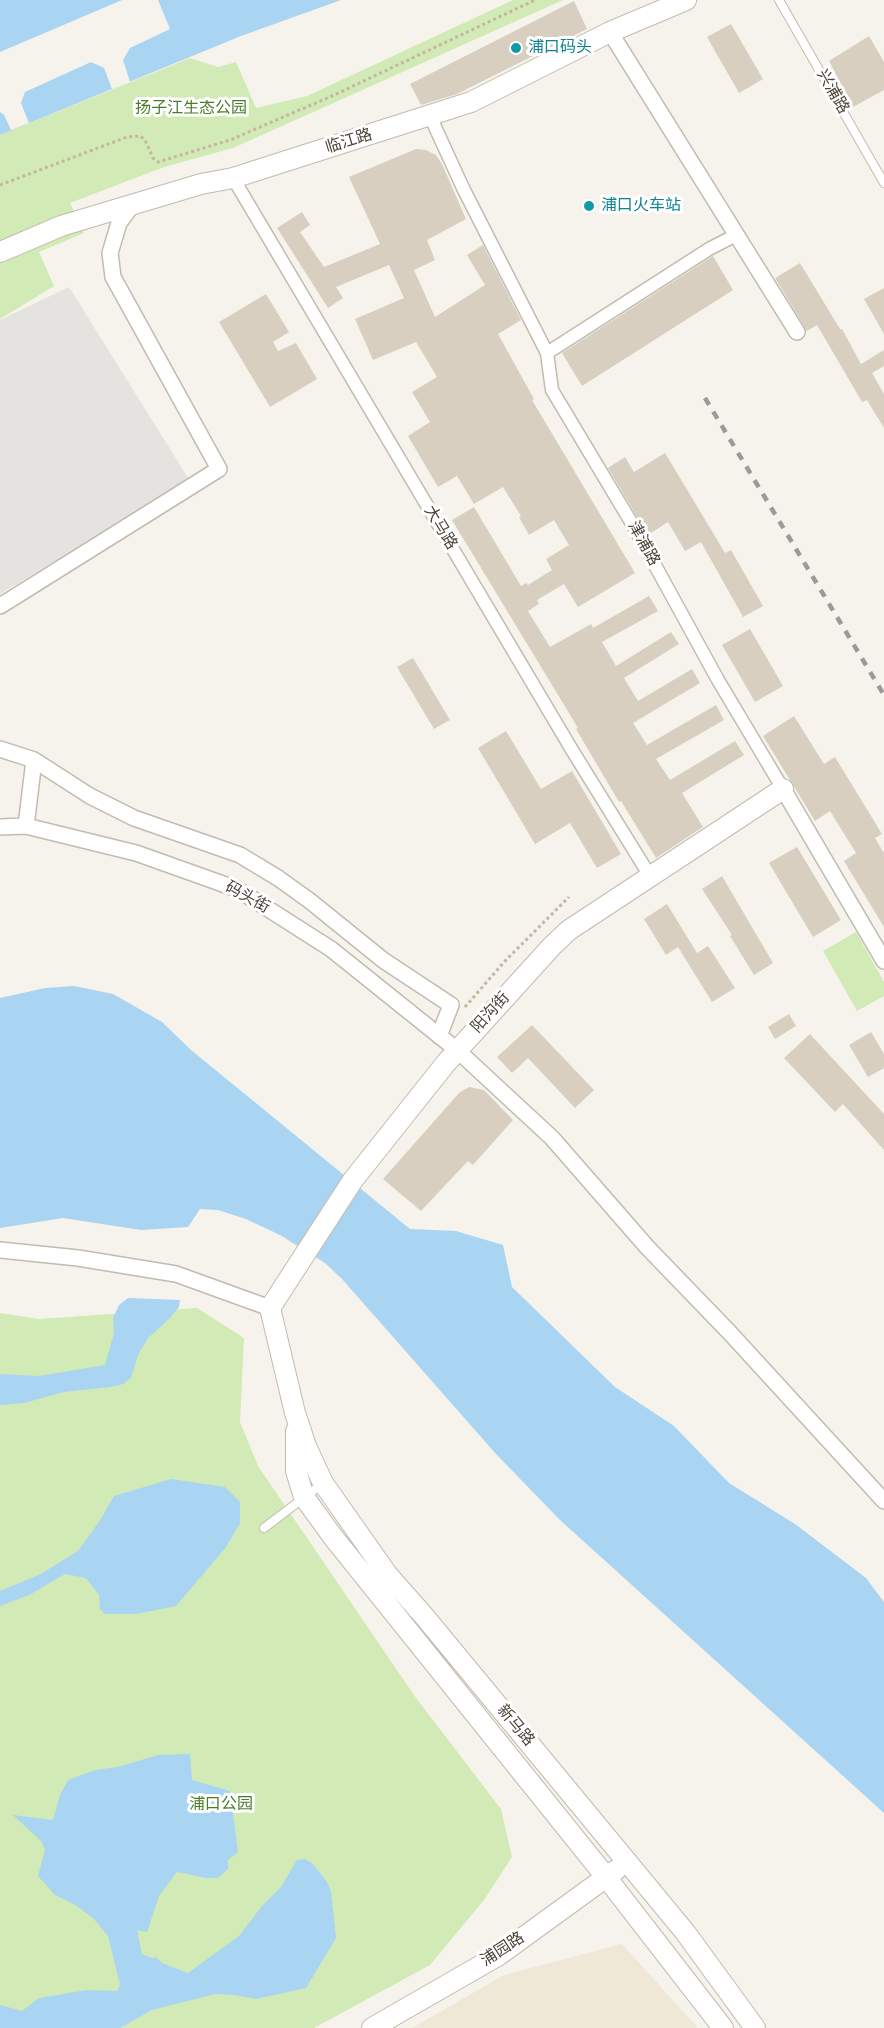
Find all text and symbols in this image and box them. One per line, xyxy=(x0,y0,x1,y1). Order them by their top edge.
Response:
place label: 浦口码头 xyxy=(528,38,592,58)
marker: 浦口码头 xyxy=(509,41,523,55)
street label: 兴浦路 xyxy=(812,66,852,118)
park label: 扬子江生态公园 xyxy=(135,99,247,119)
street label: 临江路 xyxy=(323,126,375,158)
place label: 浦口火车站 xyxy=(601,196,681,216)
marker: 浦口火车站 xyxy=(582,199,596,213)
street label: 大马路 xyxy=(419,502,461,554)
street label: 津浦路 xyxy=(623,518,663,570)
street label: 码头街 xyxy=(221,878,273,918)
street label: 阳沟街 xyxy=(468,989,514,1037)
street label: 新马路 xyxy=(492,1701,538,1751)
park label: 浦口公园 xyxy=(189,1795,253,1815)
street label: 浦园路 xyxy=(478,1929,528,1971)

